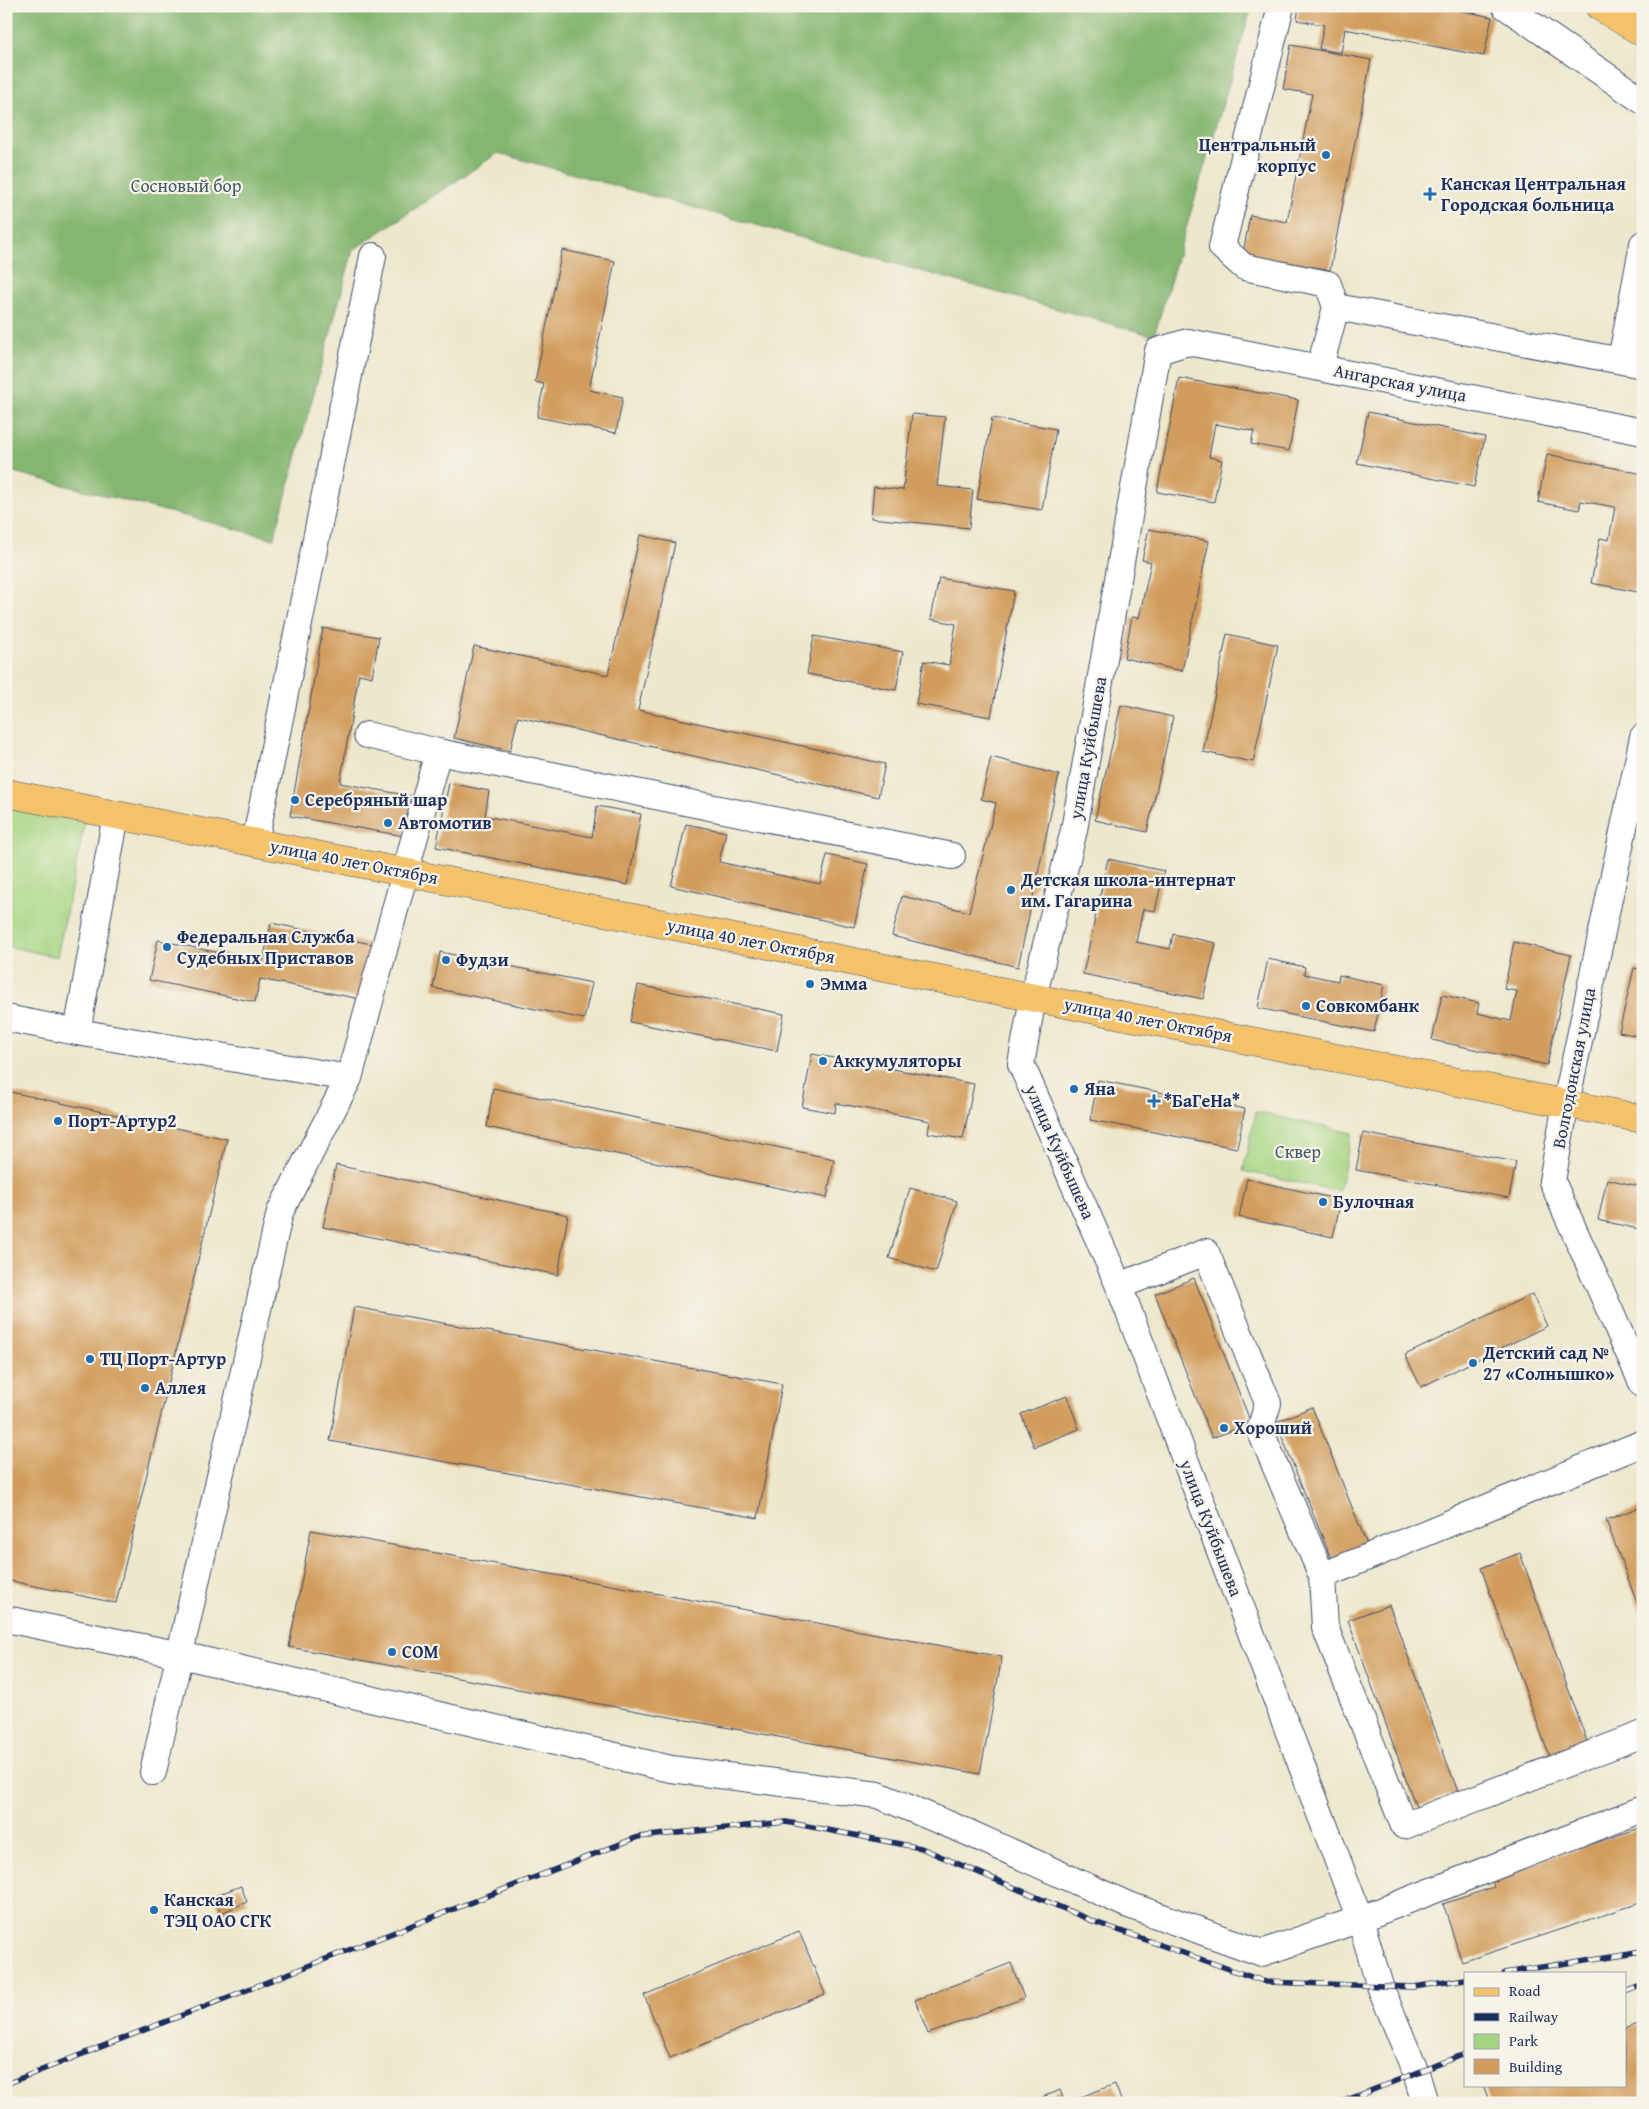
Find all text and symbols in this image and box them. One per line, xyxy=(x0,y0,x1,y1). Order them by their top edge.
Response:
place label: Центральный корпус xyxy=(1199,131,1316,179)
marker: Центральный корпус xyxy=(1320,149,1332,161)
place label: Канская Центральная Городская больница xyxy=(1441,170,1626,218)
park label: Сосновый бор xyxy=(131,172,242,199)
marker: Канская Центральная Городская больница xyxy=(1423,187,1437,201)
street label: Ангарская улица xyxy=(1331,356,1469,409)
street label: улица Куйбышева xyxy=(1061,674,1113,823)
place label: Серебряный шар xyxy=(305,786,447,813)
marker: Серебряный шар xyxy=(289,794,301,806)
place label: Автомотив xyxy=(398,809,492,836)
marker: Автомотив xyxy=(382,817,394,829)
street label: улица 40 лет Октября xyxy=(267,832,441,891)
place label: Детская школа-интернат им. Гагарина xyxy=(1020,866,1236,914)
marker: Детская школа-интернат им. Гагарина xyxy=(1005,884,1017,896)
street label: улица 40 лет Октября xyxy=(664,911,838,970)
place label: Федеральная Служба Судебных Приставов xyxy=(177,923,355,971)
marker: Федеральная Служба Судебных Приставов xyxy=(161,941,173,953)
place label: Фудзи xyxy=(456,946,509,973)
marker: Фудзи xyxy=(440,954,452,966)
place label: Эмма xyxy=(820,970,868,997)
marker: Эмма xyxy=(804,978,816,990)
street label: Волгодонская улица xyxy=(1545,985,1602,1151)
street label: улица 40 лет Октября xyxy=(1061,990,1235,1049)
place label: Совкомбанк xyxy=(1316,992,1420,1019)
marker: Совкомбанк xyxy=(1300,1000,1312,1012)
place label: Аккумуляторы xyxy=(833,1047,961,1074)
marker: Аккумуляторы xyxy=(817,1055,829,1067)
place label: Яна xyxy=(1083,1075,1116,1102)
street label: улица Куйбышева xyxy=(1018,1079,1102,1224)
marker: Яна xyxy=(1068,1083,1080,1095)
place label: *БаГеНа* xyxy=(1164,1087,1240,1114)
marker: *БаГеНа* xyxy=(1148,1095,1160,1107)
place label: Порт-Артур2 xyxy=(68,1107,176,1134)
marker: Порт-Артур2 xyxy=(52,1115,64,1127)
park label: Сквер xyxy=(1275,1138,1321,1165)
place label: Булочная xyxy=(1333,1188,1415,1215)
marker: Булочная xyxy=(1317,1196,1329,1208)
place label: Детский сад № 27 «Солнышко» xyxy=(1482,1339,1614,1387)
place label: ТЦ Порт-Артур xyxy=(100,1345,226,1372)
marker: ТЦ Порт-Артур xyxy=(84,1353,96,1365)
marker: Детский сад № 27 «Солнышко» xyxy=(1467,1357,1479,1369)
place label: Аллея xyxy=(155,1374,206,1401)
marker: Аллея xyxy=(139,1382,151,1394)
place label: Хороший xyxy=(1234,1414,1312,1441)
marker: Хороший xyxy=(1218,1422,1230,1434)
street label: улица Куйбышева xyxy=(1173,1454,1250,1601)
place label: СОМ xyxy=(402,1638,439,1665)
marker: СОМ xyxy=(386,1646,398,1658)
place label: Канская ТЭЦ ОАО СГК xyxy=(164,1886,272,1934)
marker: Канская ТЭЦ ОАО СГК xyxy=(148,1904,160,1916)
legend xyxy=(1464,1972,1626,2086)
text: Road xyxy=(1509,1980,1540,2001)
text: Railway xyxy=(1509,2006,1559,2027)
text: Park xyxy=(1509,2030,1538,2051)
text: Building xyxy=(1509,2056,1563,2077)

